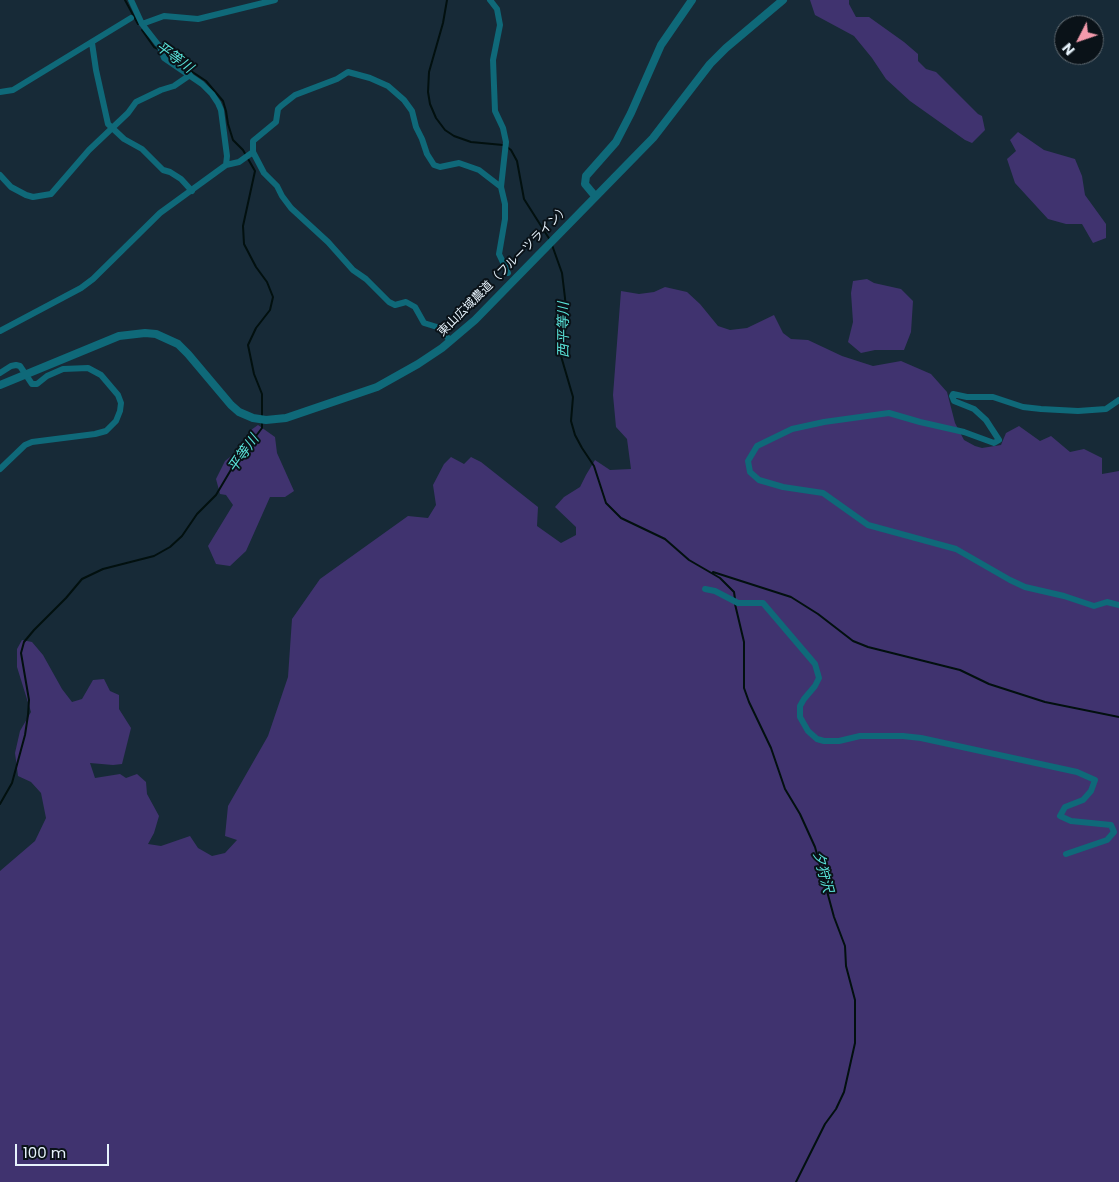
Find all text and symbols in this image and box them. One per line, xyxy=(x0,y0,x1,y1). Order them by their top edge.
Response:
north arrow xyxy=(1054,15,1104,65)
water label: 平等川 xyxy=(152,39,196,77)
text: N xyxy=(1057,39,1079,60)
street label: 東山広域農道（フルーツライン） xyxy=(435,202,573,340)
water label: 西平等川 xyxy=(556,302,572,358)
water label: 平等川 xyxy=(225,432,263,476)
water label: 夕狩沢 xyxy=(808,850,836,894)
scale bar xyxy=(18,1134,111,1166)
text: 100 m xyxy=(23,1142,66,1163)

